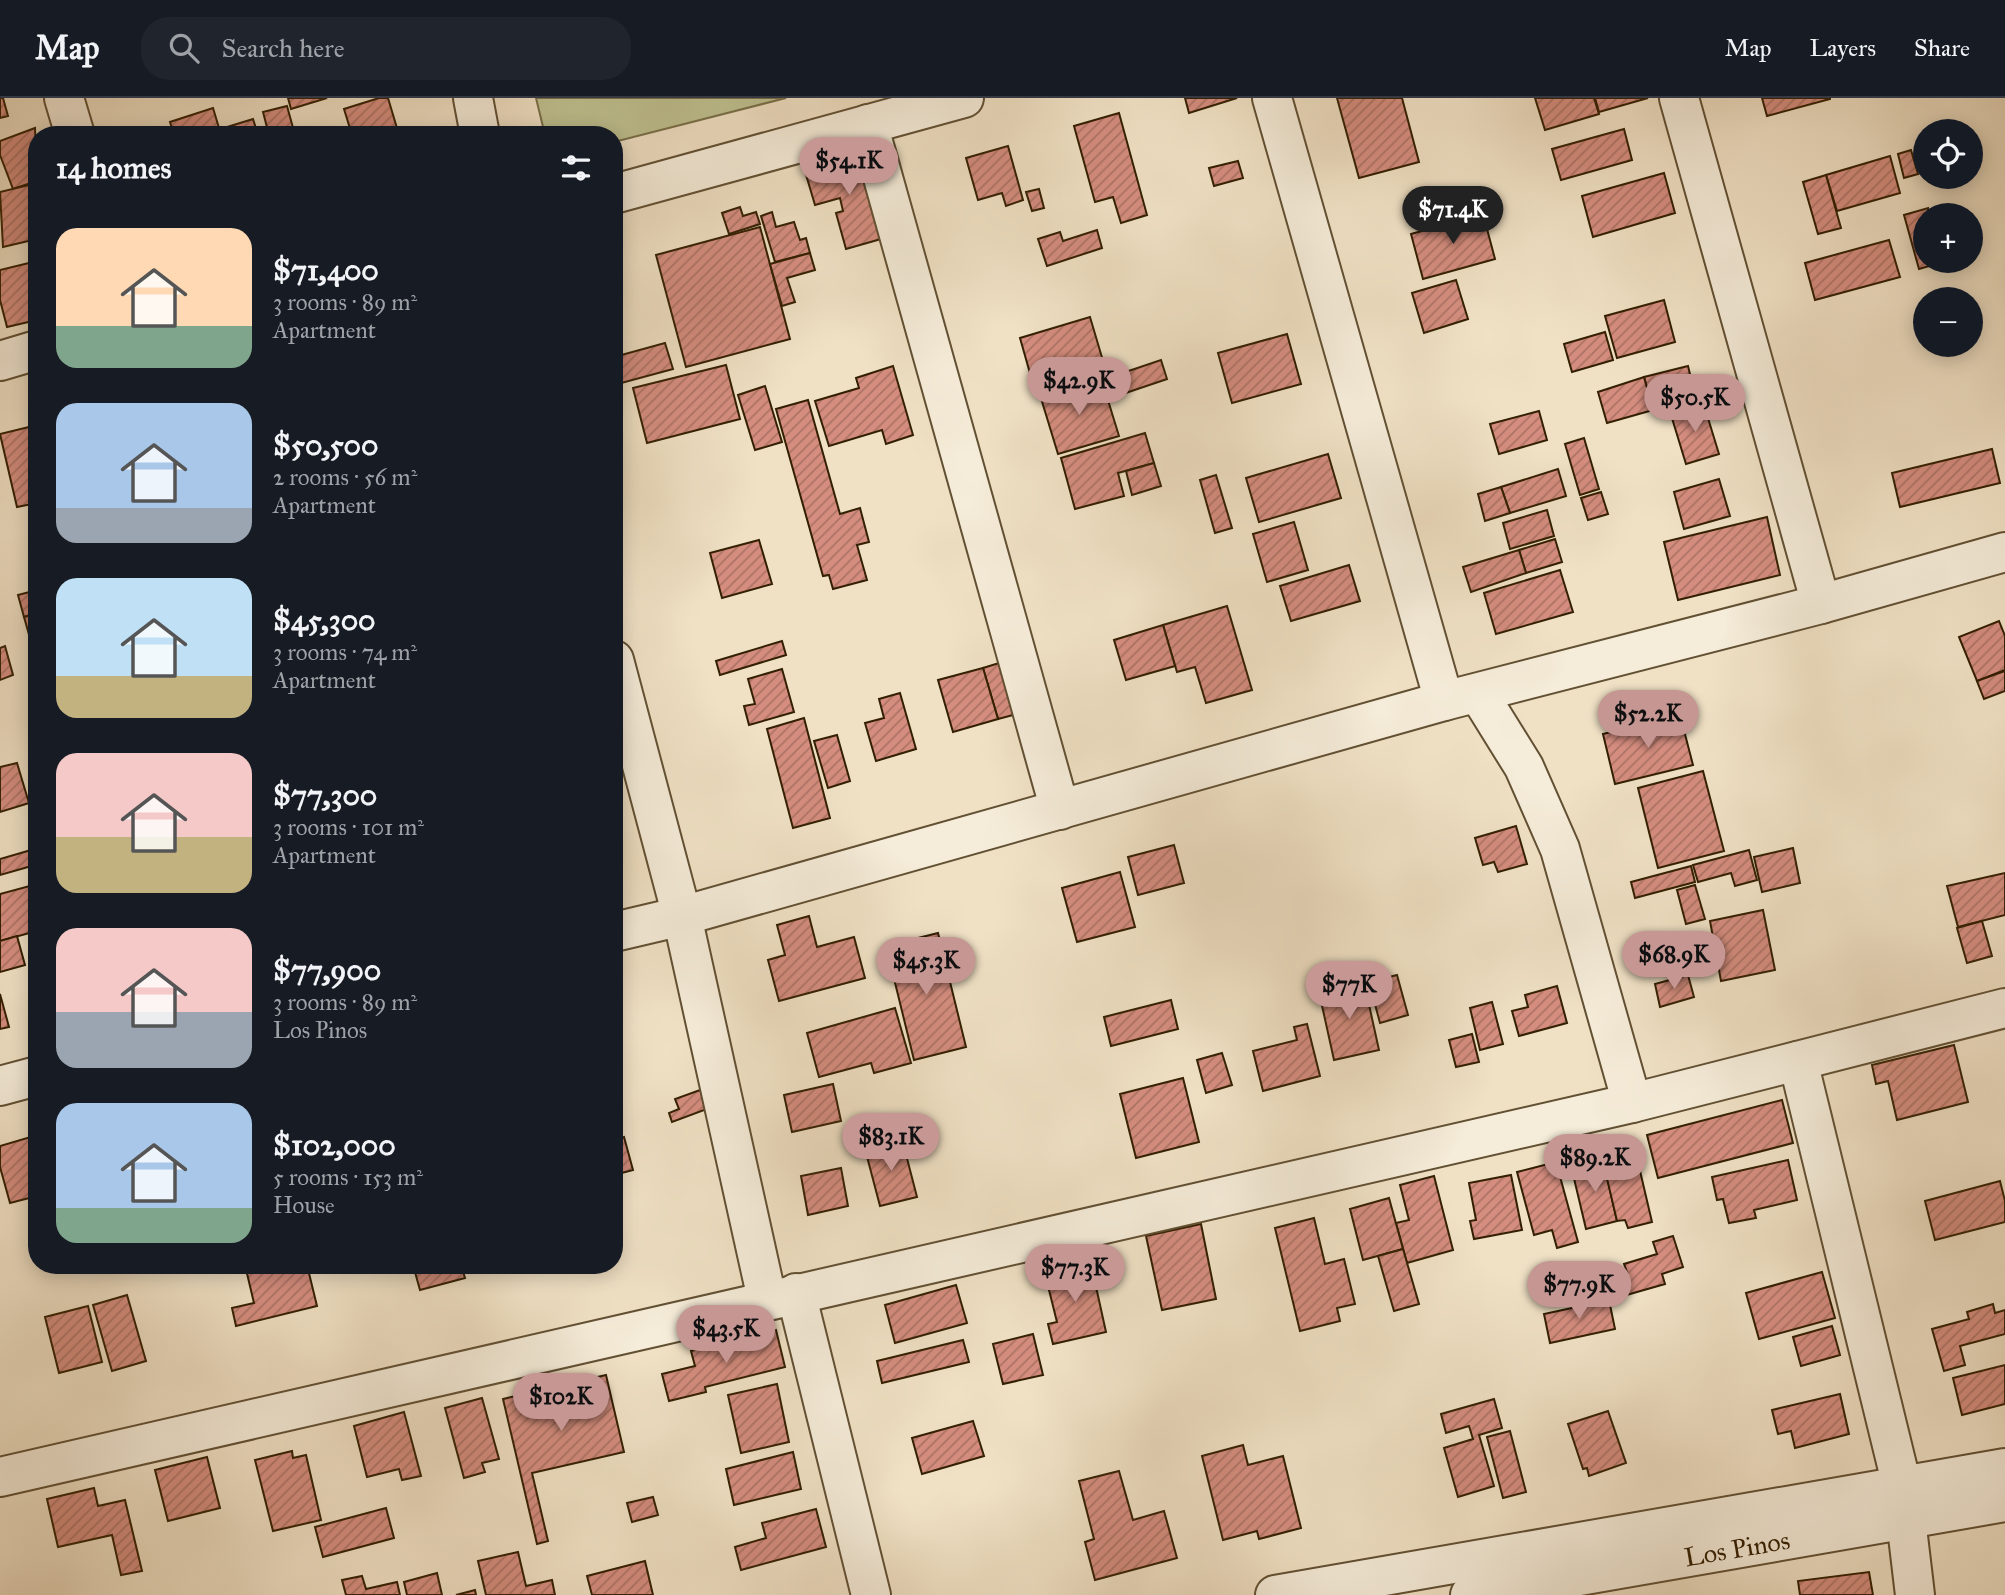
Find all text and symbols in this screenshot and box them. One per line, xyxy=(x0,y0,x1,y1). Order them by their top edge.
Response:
search box xyxy=(141,17,631,80)
text: Map xyxy=(35,28,99,68)
icon: search xyxy=(165,29,203,67)
text: Search here xyxy=(221,32,345,64)
text: Map xyxy=(1725,33,1772,63)
text: Layers xyxy=(1810,33,1876,63)
text: Share xyxy=(1914,33,1970,63)
map controls xyxy=(1913,119,1983,357)
button: locate xyxy=(1913,119,1983,189)
pin: $54.1K xyxy=(792,138,906,197)
text: $54.1K xyxy=(815,146,883,174)
icon: filters xyxy=(557,149,595,187)
text: 14 homes xyxy=(56,150,171,186)
pin: $71.4K xyxy=(1396,186,1510,246)
text: $71.4K xyxy=(1418,195,1488,223)
button: + xyxy=(1913,203,1983,273)
text: $71,400 xyxy=(273,252,379,288)
icon: home xyxy=(112,256,196,340)
button: − xyxy=(1913,287,1983,357)
text: 3 rooms · 89 m² xyxy=(273,288,417,316)
text: Apartment xyxy=(273,316,376,344)
pin: $42.9K xyxy=(1022,358,1136,417)
text: $42.9K xyxy=(1043,366,1115,394)
pin: $50.5K xyxy=(1638,374,1752,434)
text: $50.5K xyxy=(1660,383,1730,411)
text: $50,500 xyxy=(273,427,379,463)
icon: home xyxy=(112,431,196,515)
text: 2 rooms · 56 m² xyxy=(273,463,417,491)
text: Apartment xyxy=(273,491,376,519)
text: $45,300 xyxy=(273,602,376,638)
icon: home xyxy=(112,606,196,690)
text: 3 rooms · 74 m² xyxy=(273,638,417,666)
text: Apartment xyxy=(273,666,376,694)
pin: $52.2K xyxy=(1591,690,1705,750)
text: $52.2K xyxy=(1614,699,1682,727)
text: $77,300 xyxy=(273,777,377,813)
icon: home xyxy=(112,781,196,865)
text: 3 rooms · 101 m² xyxy=(273,813,424,841)
text: Apartment xyxy=(273,841,376,869)
pin: $68.9K xyxy=(1617,932,1731,991)
pin: $45.3K xyxy=(869,937,983,997)
text: $68.9K xyxy=(1638,940,1710,968)
text: $45.3K xyxy=(892,946,960,974)
text: $77,900 xyxy=(273,952,381,988)
icon: home xyxy=(112,956,196,1040)
pin: $77K xyxy=(1308,962,1390,1021)
text: $77K xyxy=(1322,970,1376,998)
text: 3 rooms · 89 m² xyxy=(273,988,417,1016)
text: Los Pinos xyxy=(273,1016,367,1044)
pin: $83.1K xyxy=(834,1114,948,1173)
text: $83.1K xyxy=(858,1122,924,1150)
text: $102,000 xyxy=(273,1127,396,1163)
icon: home xyxy=(112,1131,196,1215)
pin: $89.2K xyxy=(1538,1134,1652,1194)
text: $89.2K xyxy=(1560,1143,1630,1171)
text: 5 rooms · 153 m² xyxy=(273,1163,423,1191)
text: House xyxy=(273,1191,335,1219)
pin: $77.3K xyxy=(1018,1244,1132,1304)
text: $77.3K xyxy=(1041,1253,1109,1281)
pin: $77.9K xyxy=(1522,1262,1636,1321)
text: $77.9K xyxy=(1543,1270,1615,1298)
pin: $43.5K xyxy=(669,1306,783,1365)
text: $43.5K xyxy=(692,1314,760,1342)
pin: $102K xyxy=(512,1374,610,1433)
text: $102K xyxy=(529,1382,593,1410)
street label: Los Pinos xyxy=(1682,1524,1792,1573)

